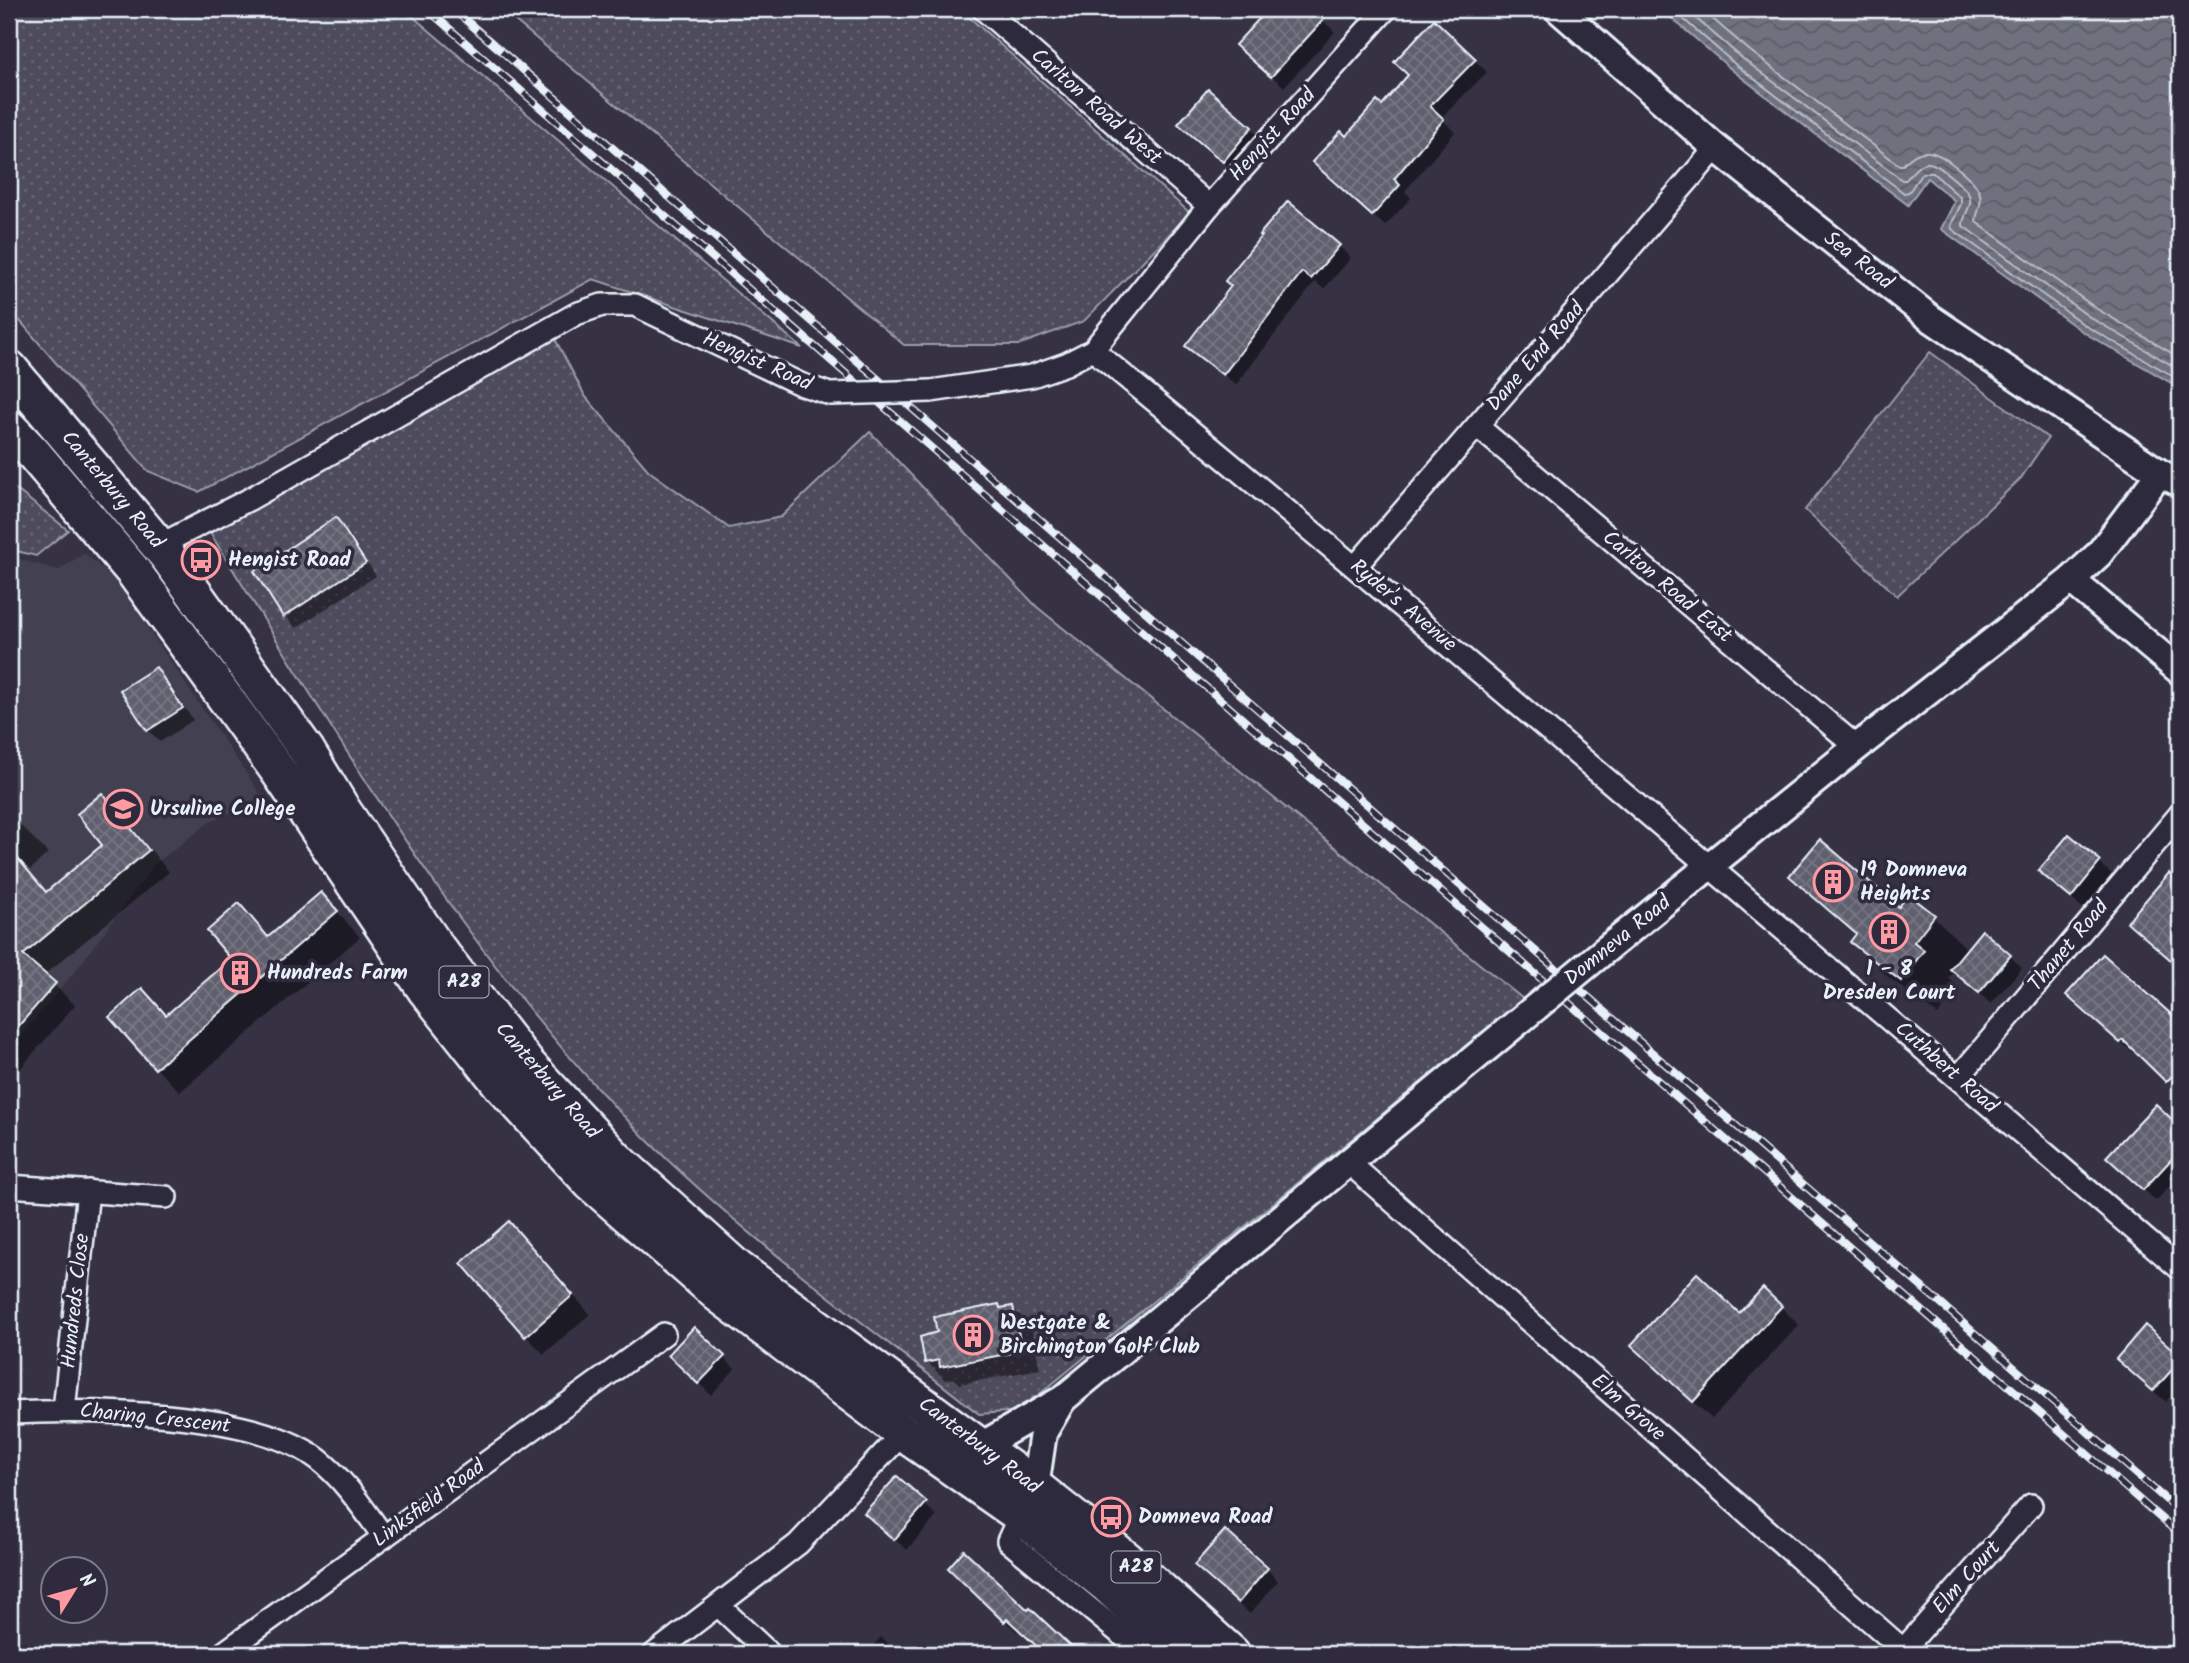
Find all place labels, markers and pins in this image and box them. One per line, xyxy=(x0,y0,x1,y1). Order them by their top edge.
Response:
bus stop icon: Hengist Road xyxy=(180,539,222,581)
place label: Hengist Road xyxy=(228,544,351,577)
school or university icon: Ursuline College xyxy=(102,788,144,830)
place label: Ursuline College xyxy=(150,793,295,826)
place label: 19 Domneva Heights xyxy=(1860,854,1968,911)
building icon: 19 Domneva Heights xyxy=(1812,861,1854,903)
building icon: 1 - 8 Dresden Court xyxy=(1868,911,1910,953)
building icon: Hundreds Farm xyxy=(219,952,261,994)
place label: 1 - 8 Dresden Court xyxy=(1823,953,1956,1010)
place label: Hundreds Farm xyxy=(267,957,408,990)
place label: Westgate & Birchington Golf Club xyxy=(1000,1307,1200,1364)
building icon: Westgate & Birchington Golf Club xyxy=(952,1314,994,1356)
bus stop icon: Domneva Road xyxy=(1090,1496,1132,1538)
place label: Domneva Road xyxy=(1138,1501,1273,1534)

